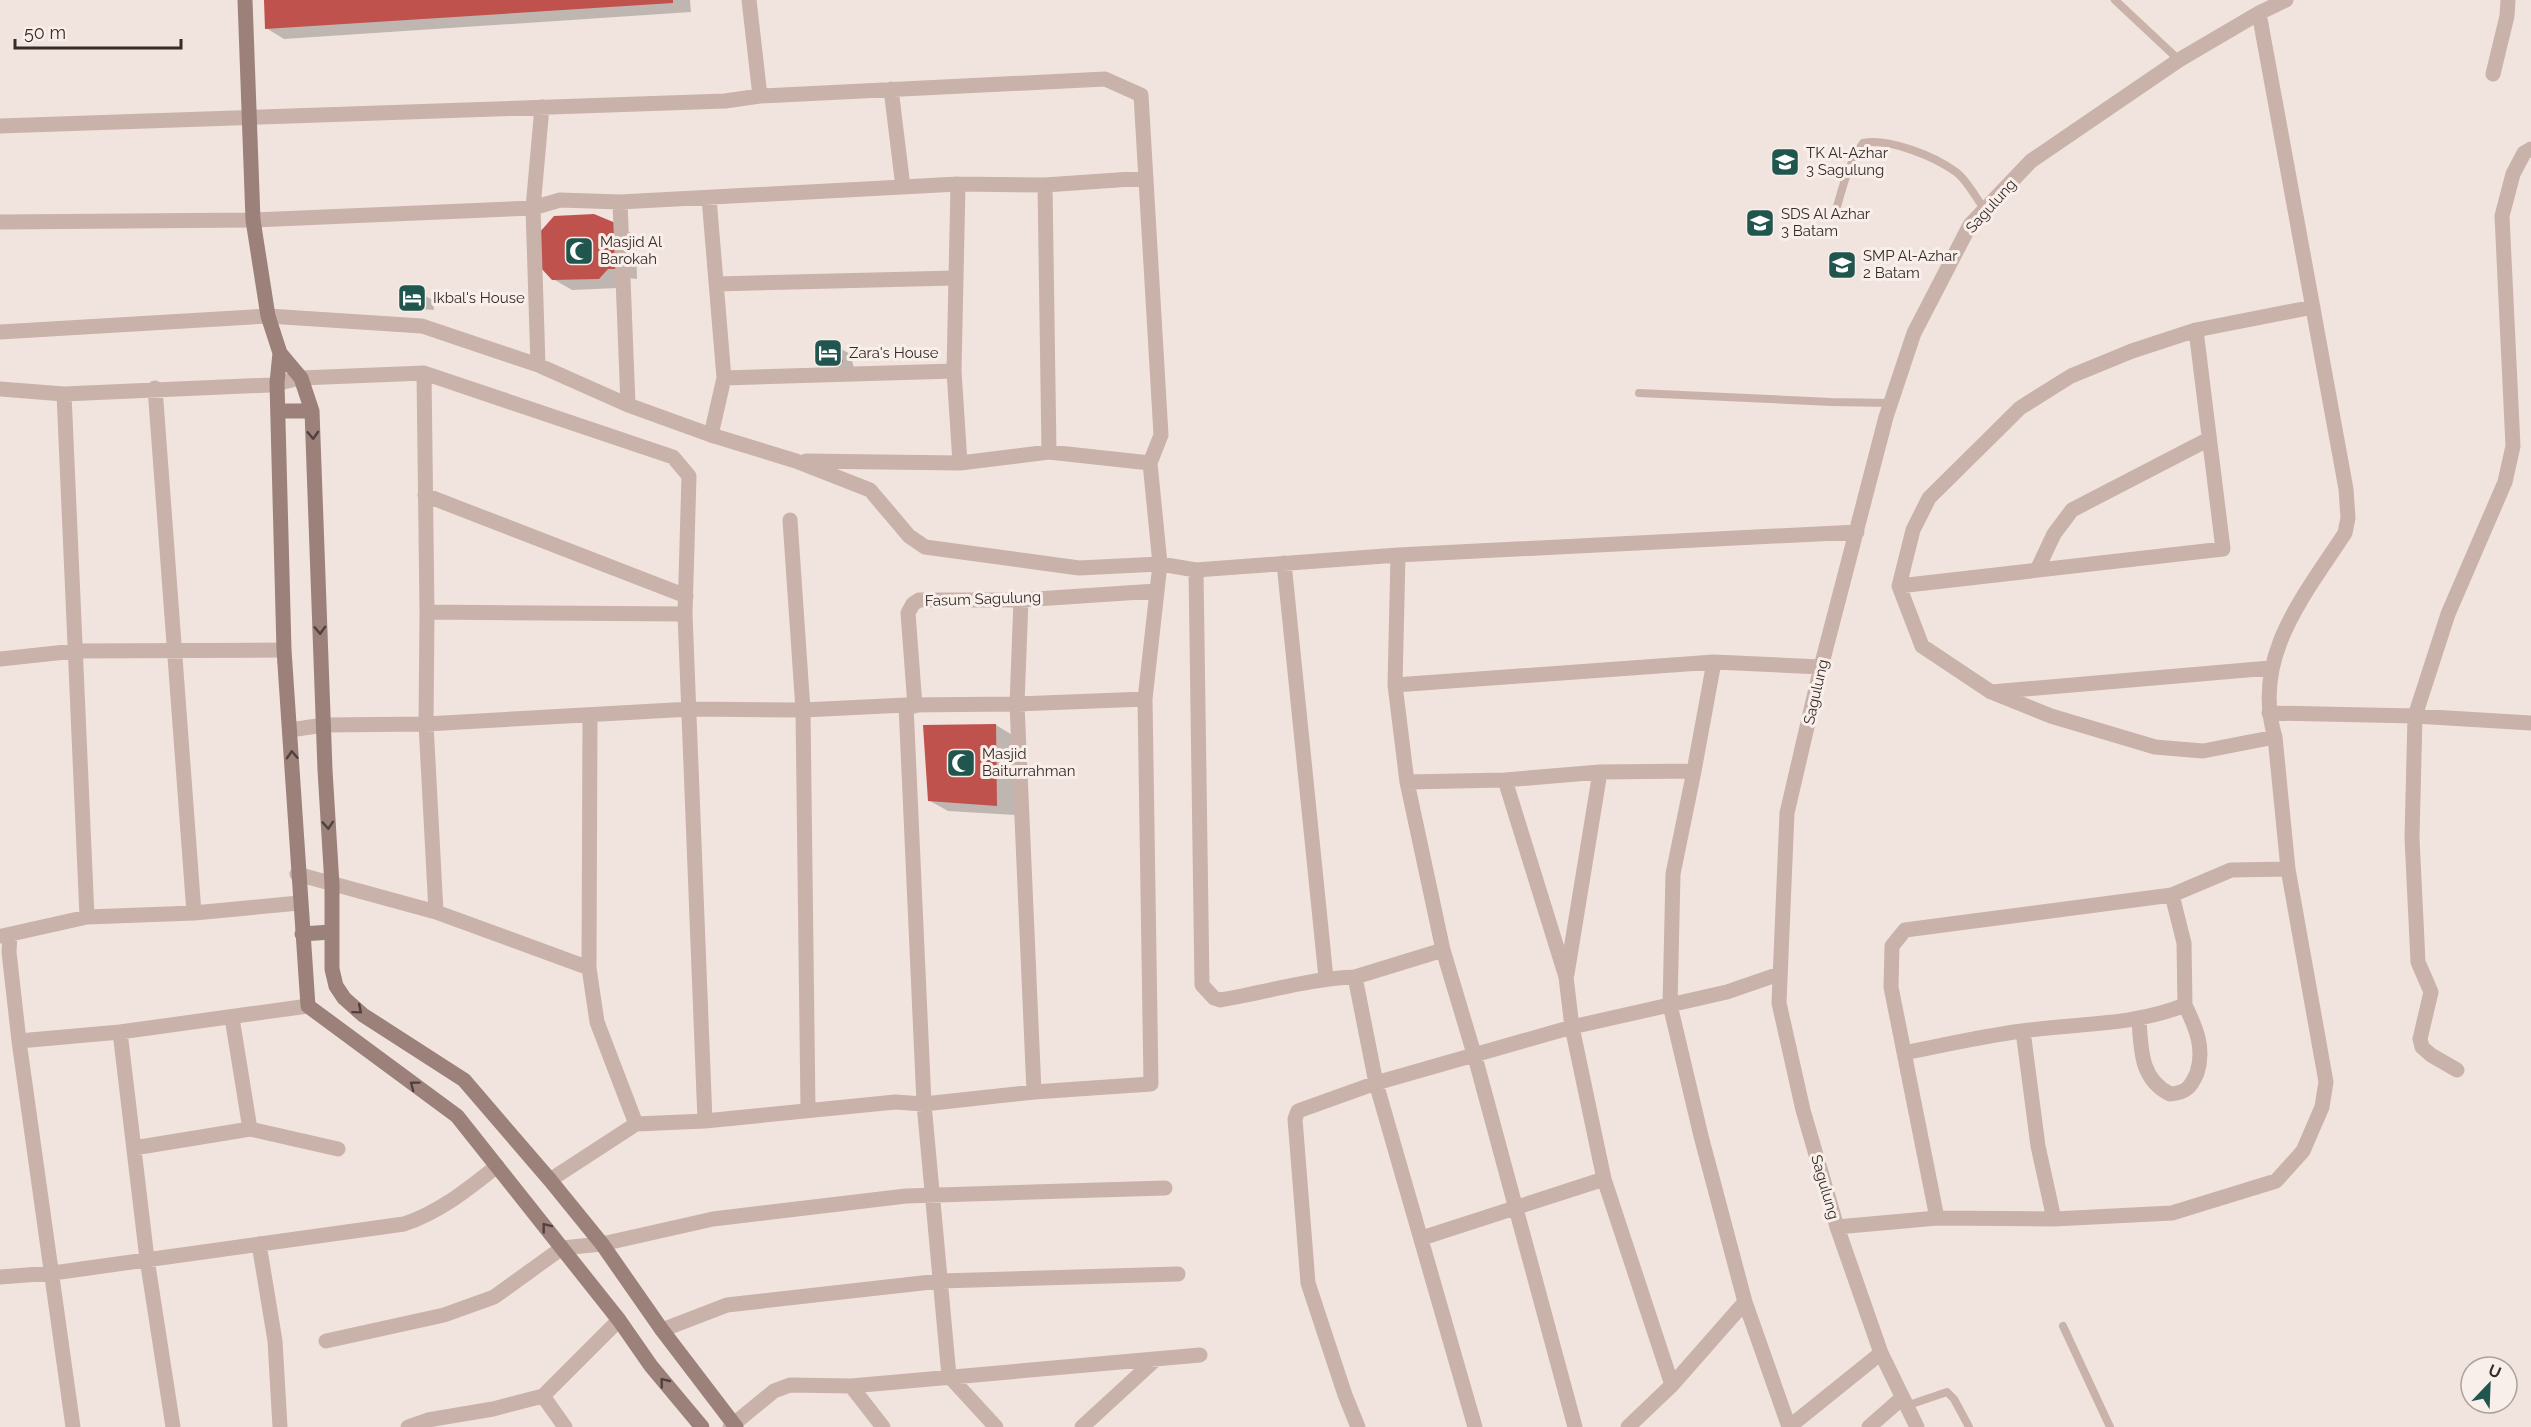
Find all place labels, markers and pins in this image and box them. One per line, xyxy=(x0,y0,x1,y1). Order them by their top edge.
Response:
place label: TK Al-Azhar 3 Sagulung xyxy=(1806,144,1889,179)
school or university icon: TK Al-Azhar 3 Sagulung xyxy=(1769,146,1801,178)
place label: SDS Al Azhar 3 Batam xyxy=(1781,205,1871,240)
school or university icon: SDS Al Azhar 3 Batam xyxy=(1744,207,1776,239)
place label: Masjid Al Barokah xyxy=(600,233,663,268)
mosque icon: Masjid Al Barokah xyxy=(563,235,595,267)
place label: SMP Al-Azhar 2 Batam xyxy=(1863,247,1958,282)
school or university icon: SMP Al-Azhar 2 Batam xyxy=(1826,249,1858,281)
hotel icon: Ikbal's House xyxy=(396,282,428,314)
place label: Ikbal's House xyxy=(433,289,525,307)
hotel icon: Zara's House xyxy=(812,337,844,369)
place label: Zara's House xyxy=(849,344,939,362)
place label: Masjid Baiturrahman xyxy=(982,745,1076,780)
mosque icon: Masjid Baiturrahman xyxy=(945,747,977,779)

